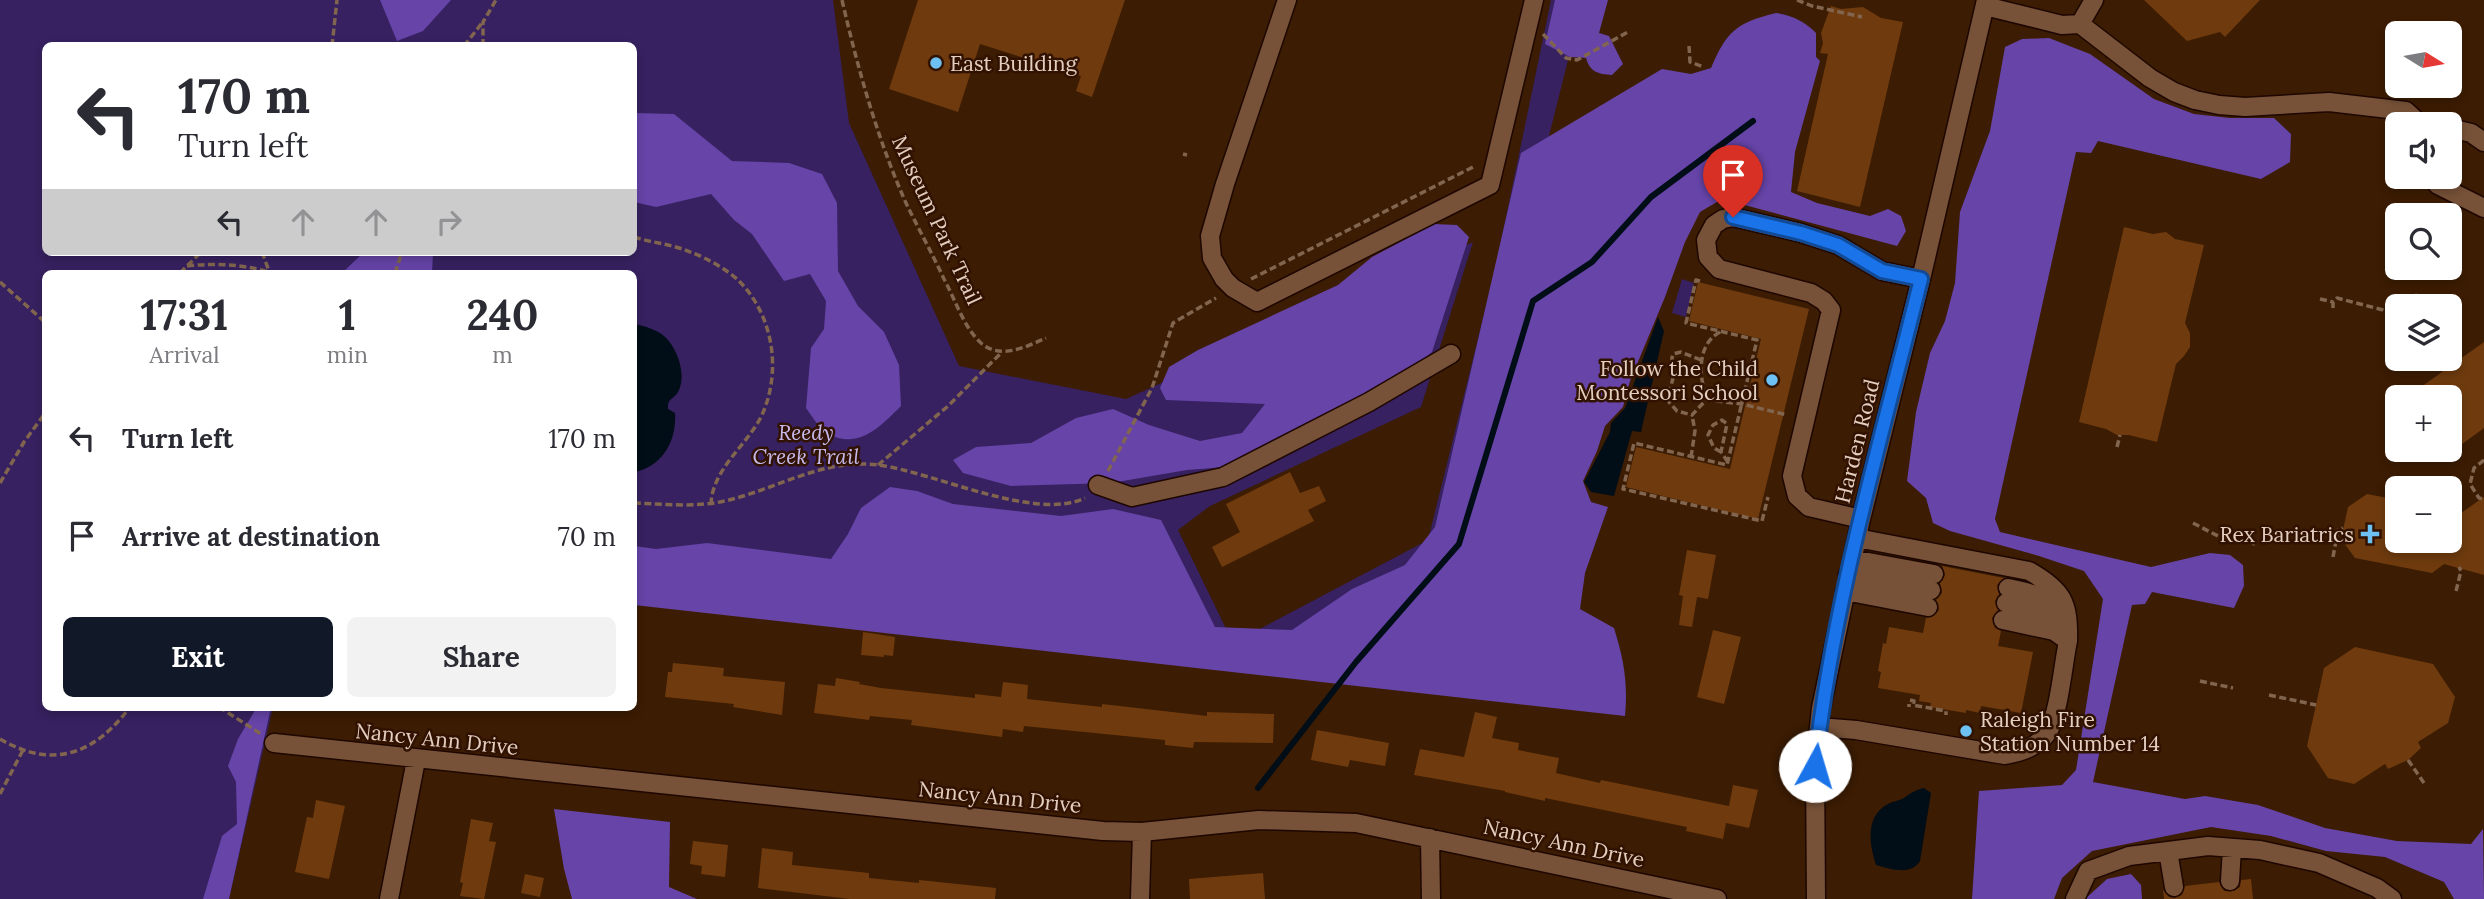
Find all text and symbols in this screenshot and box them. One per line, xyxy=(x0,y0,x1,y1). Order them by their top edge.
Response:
north arrow xyxy=(2385,21,2462,98)
map controls xyxy=(2385,21,2462,553)
place label: East Building xyxy=(950,50,1078,77)
marker: East Building xyxy=(928,55,944,71)
text: 170 m xyxy=(178,64,310,126)
icon: left xyxy=(63,70,154,161)
button: sound xyxy=(2385,112,2462,189)
text: Turn left xyxy=(178,125,308,166)
street label: Museum Park Trail xyxy=(886,131,988,309)
pin xyxy=(1703,145,1763,217)
icon: arrive xyxy=(1714,156,1752,194)
icon: left xyxy=(211,203,249,241)
icon: ahead xyxy=(284,203,322,241)
icon: ahead xyxy=(357,203,395,241)
icon: right xyxy=(430,203,468,241)
button: search xyxy=(2385,203,2462,280)
text: 17:31 xyxy=(141,288,228,342)
text: 1 xyxy=(339,288,356,342)
text: 240 xyxy=(466,288,538,342)
button: layers xyxy=(2385,294,2462,371)
text: Arrival xyxy=(149,340,220,369)
text: min xyxy=(327,340,368,369)
text: m xyxy=(492,340,513,369)
place label: Follow the Child Montessori School xyxy=(1576,355,1758,406)
marker: Follow the Child Montessori School xyxy=(1764,372,1780,388)
street label: Harden Road xyxy=(1829,376,1885,506)
button: + xyxy=(2385,385,2462,462)
icon: left xyxy=(63,419,101,457)
park label: Reedy Creek Trail xyxy=(752,419,860,470)
text: Turn left xyxy=(122,422,233,455)
text: 170 m xyxy=(548,422,616,455)
button: − xyxy=(2385,476,2462,553)
icon: arrive xyxy=(63,517,101,555)
text: Arrive at destination xyxy=(122,520,380,553)
text: 70 m xyxy=(558,520,616,553)
place label: Rex Bariatrics xyxy=(2219,521,2354,548)
marker: Rex Bariatrics xyxy=(2360,524,2380,544)
button: Exit xyxy=(63,617,333,697)
button: Share xyxy=(347,617,616,697)
place label: Raleigh Fire Station Number 14 xyxy=(1980,706,2160,757)
street label: Nancy Ann Drive xyxy=(354,717,520,761)
marker: Raleigh Fire Station Number 14 xyxy=(1958,723,1974,739)
position arrow xyxy=(1778,729,1852,803)
street label: Nancy Ann Drive xyxy=(917,775,1083,819)
street label: Nancy Ann Drive xyxy=(1481,813,1647,873)

